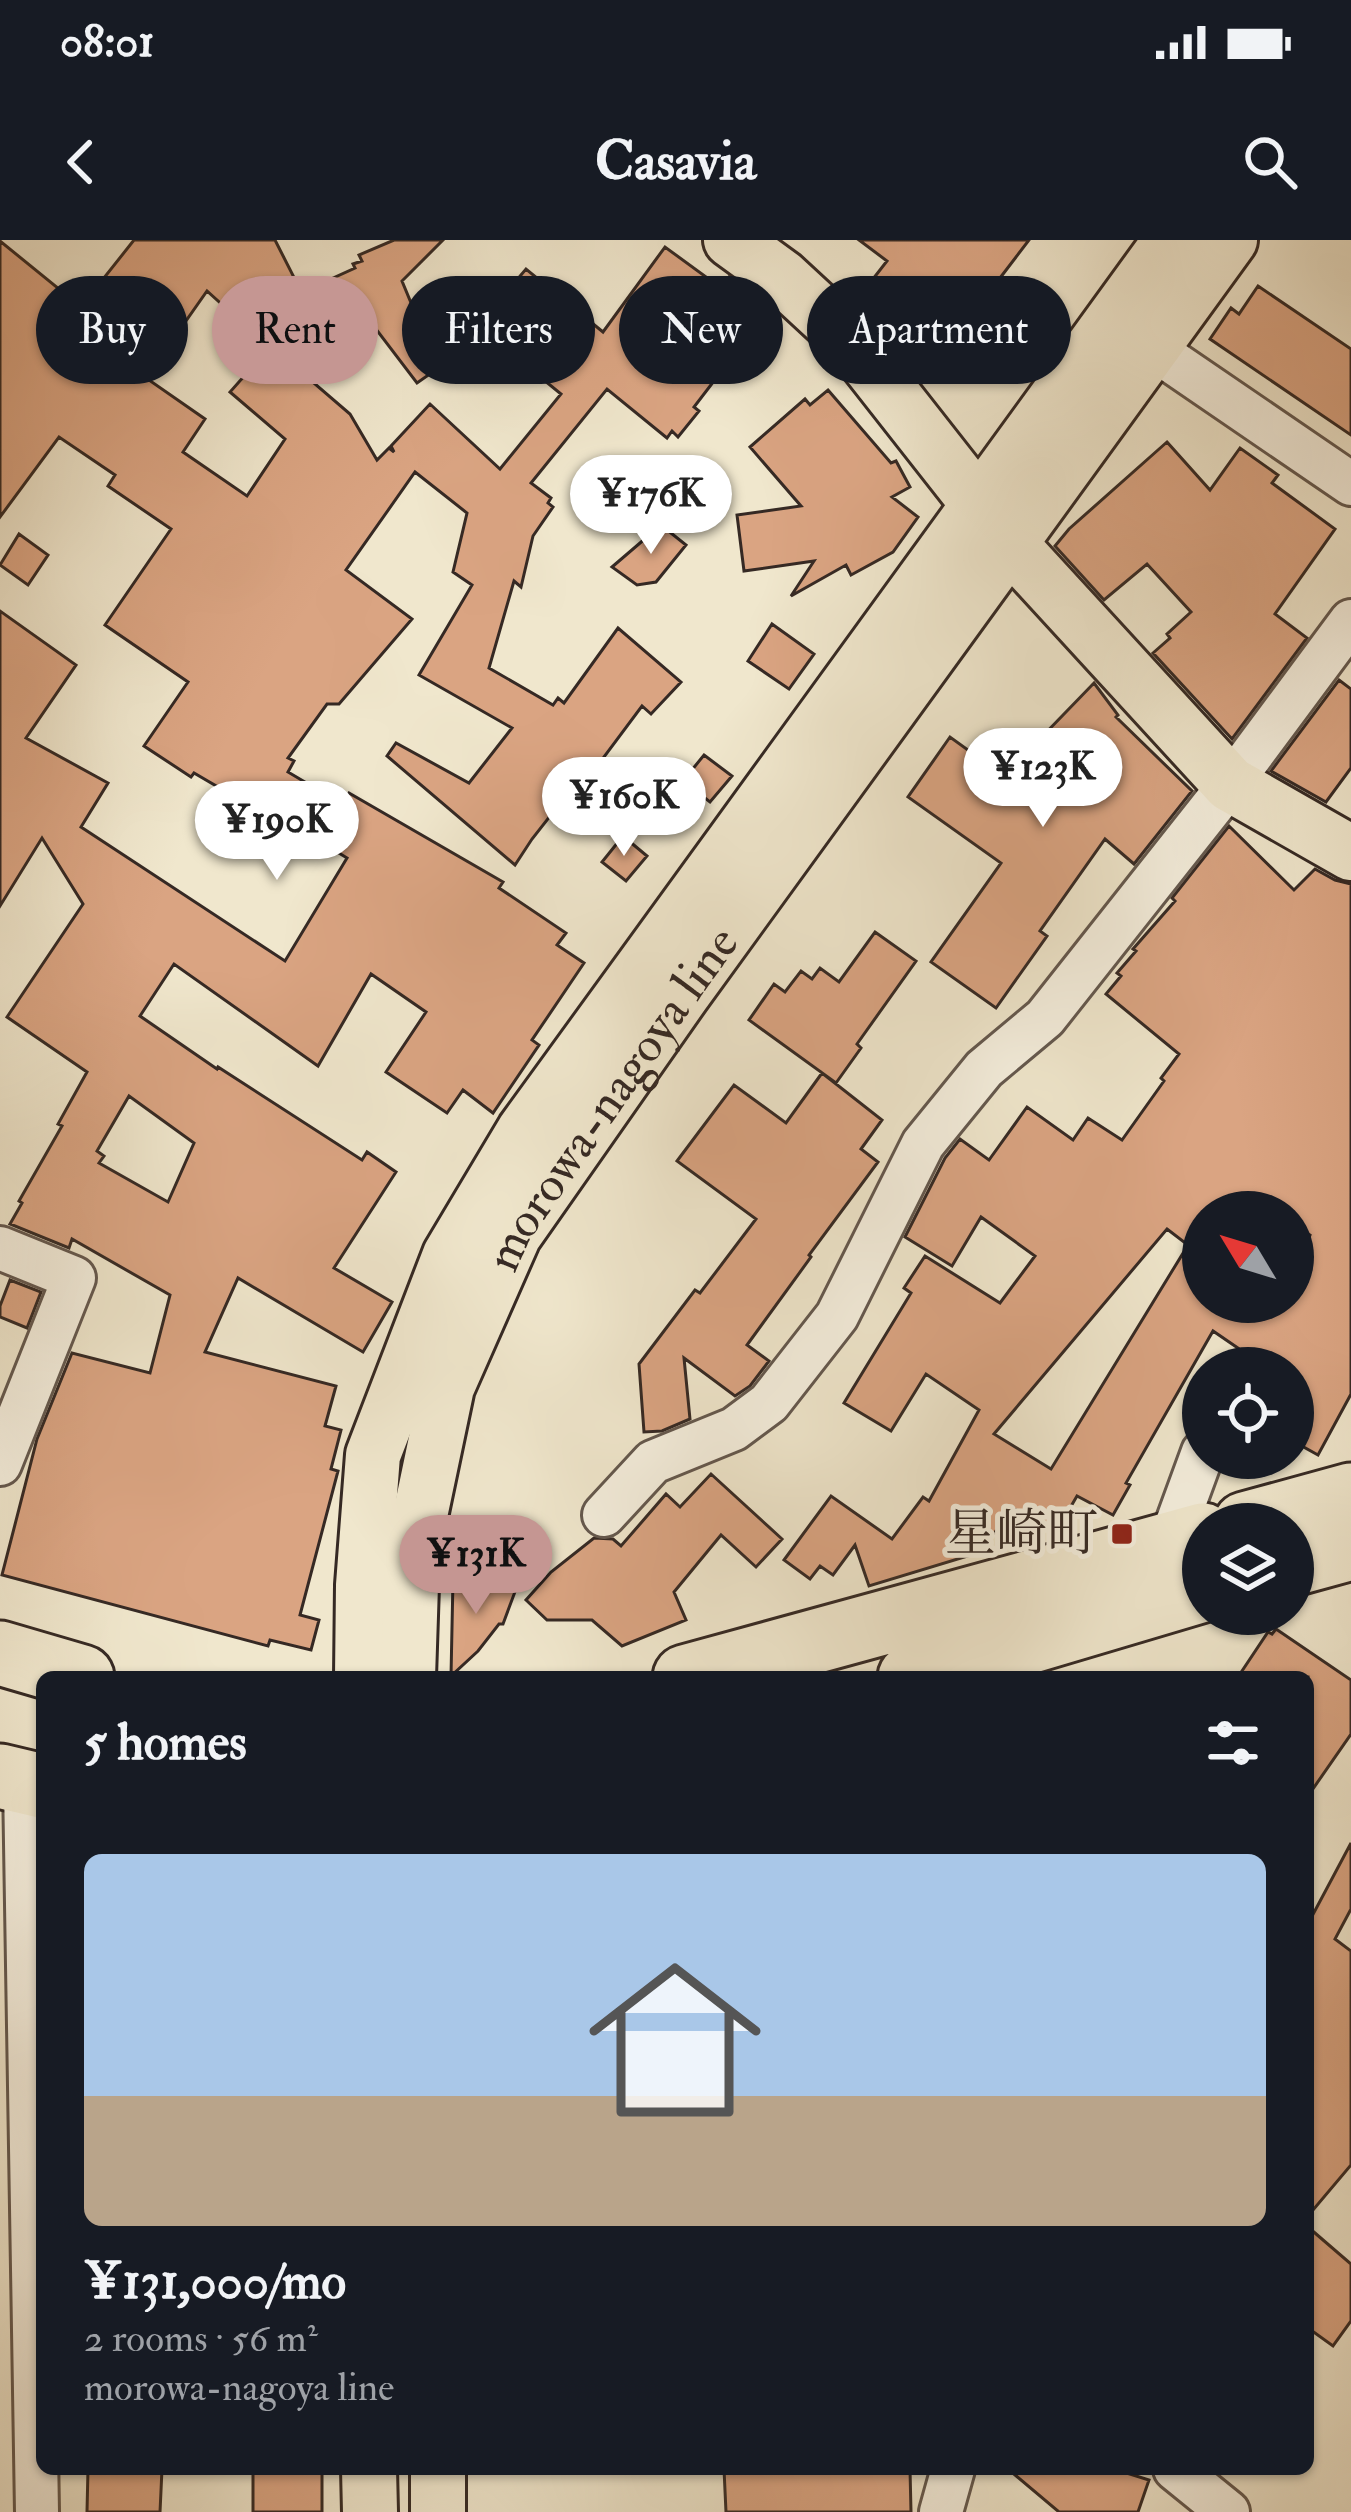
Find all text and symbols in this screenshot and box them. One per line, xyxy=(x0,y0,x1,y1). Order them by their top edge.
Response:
text: 08:01 xyxy=(60,14,154,70)
text: Casavia xyxy=(595,128,756,196)
icon: back xyxy=(48,129,114,195)
icon: search xyxy=(1237,129,1303,195)
chip: Buy xyxy=(36,276,188,384)
chip: Rent xyxy=(212,276,378,384)
chip: Filters xyxy=(402,276,595,384)
chip: New xyxy=(619,276,783,384)
chip: Apartment xyxy=(807,276,1071,384)
pin: ¥176K xyxy=(567,455,735,557)
text: ¥176K xyxy=(597,469,705,518)
pin: ¥123K xyxy=(959,728,1127,830)
text: ¥123K xyxy=(990,742,1096,791)
pin: ¥160K xyxy=(540,757,708,859)
text: ¥160K xyxy=(569,771,679,820)
pin: ¥190K xyxy=(193,781,361,883)
text: ¥190K xyxy=(222,795,332,844)
street label: morowa-nagoya line xyxy=(470,914,753,1281)
north arrow xyxy=(1182,1191,1314,1323)
map controls xyxy=(1182,1191,1314,1635)
button: locate xyxy=(1182,1347,1314,1479)
place label: 星崎町 xyxy=(945,1502,1098,1566)
button: layers xyxy=(1182,1503,1314,1635)
pin: ¥131K xyxy=(392,1515,560,1617)
marker: 星崎町 xyxy=(1109,1521,1135,1547)
text: ¥131K xyxy=(426,1529,526,1578)
icon: filters xyxy=(1200,1710,1266,1776)
text: 5 homes xyxy=(84,1711,247,1775)
icon: home xyxy=(567,1932,783,2148)
text: ¥131,000/mo xyxy=(84,2250,346,2314)
text: 2 rooms · 56 m² xyxy=(84,2314,318,2363)
text: morowa-nagoya line xyxy=(84,2363,394,2412)

